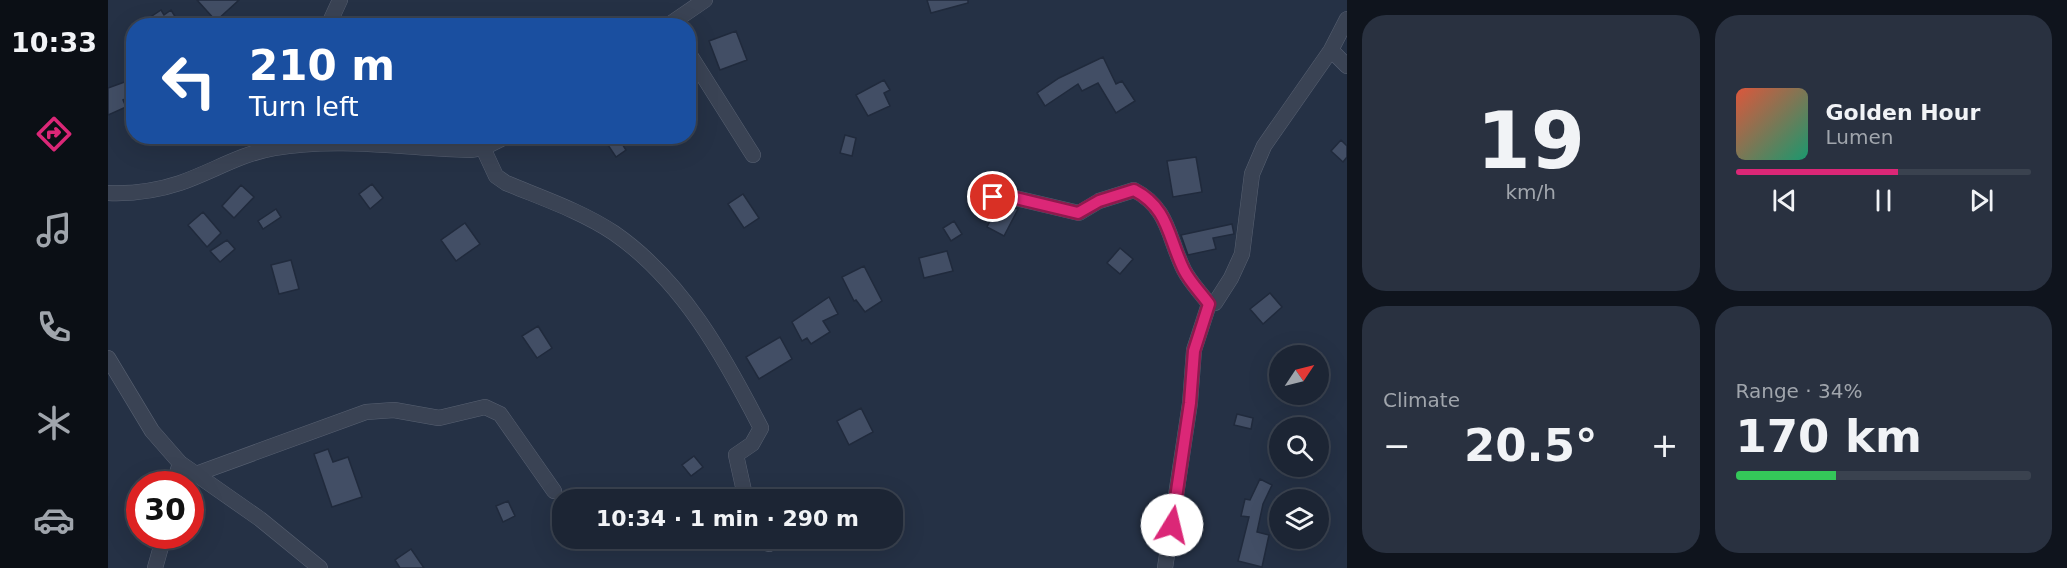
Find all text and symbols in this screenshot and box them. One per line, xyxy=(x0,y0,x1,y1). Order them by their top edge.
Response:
text: 10:33 xyxy=(11,27,97,58)
text: 210 m xyxy=(249,41,395,90)
icon: left xyxy=(150,42,228,120)
text: Turn left xyxy=(249,91,359,122)
text: 19 xyxy=(1476,96,1585,186)
text: Golden Hour xyxy=(1826,100,1980,125)
icon: directions xyxy=(33,113,75,155)
text: Lumen xyxy=(1826,125,1893,149)
pin xyxy=(967,171,1018,222)
icon: arrive xyxy=(976,180,1009,213)
text: km/h xyxy=(1506,180,1556,204)
icon: previous xyxy=(1768,184,1801,217)
icon: pause xyxy=(1867,184,1900,217)
icon: next xyxy=(1965,184,1998,217)
icon: music xyxy=(33,209,75,251)
icon: phone xyxy=(33,306,75,348)
north arrow xyxy=(1269,345,1329,405)
map controls xyxy=(1269,345,1329,549)
text: Range · 34% xyxy=(1736,379,1862,403)
text: Climate xyxy=(1383,388,1460,412)
icon: climate xyxy=(33,402,75,444)
text: 170 km xyxy=(1736,410,1922,463)
button: search xyxy=(1269,417,1329,477)
text: 20.5° xyxy=(1464,419,1598,472)
text: − xyxy=(1383,426,1411,465)
text: + xyxy=(1651,426,1679,465)
speed limit sign: 30 xyxy=(126,471,204,549)
button: layers xyxy=(1269,489,1329,549)
position arrow xyxy=(1140,493,1204,557)
icon: car xyxy=(33,499,75,541)
text: 10:34 · 1 min · 290 m xyxy=(596,506,859,531)

